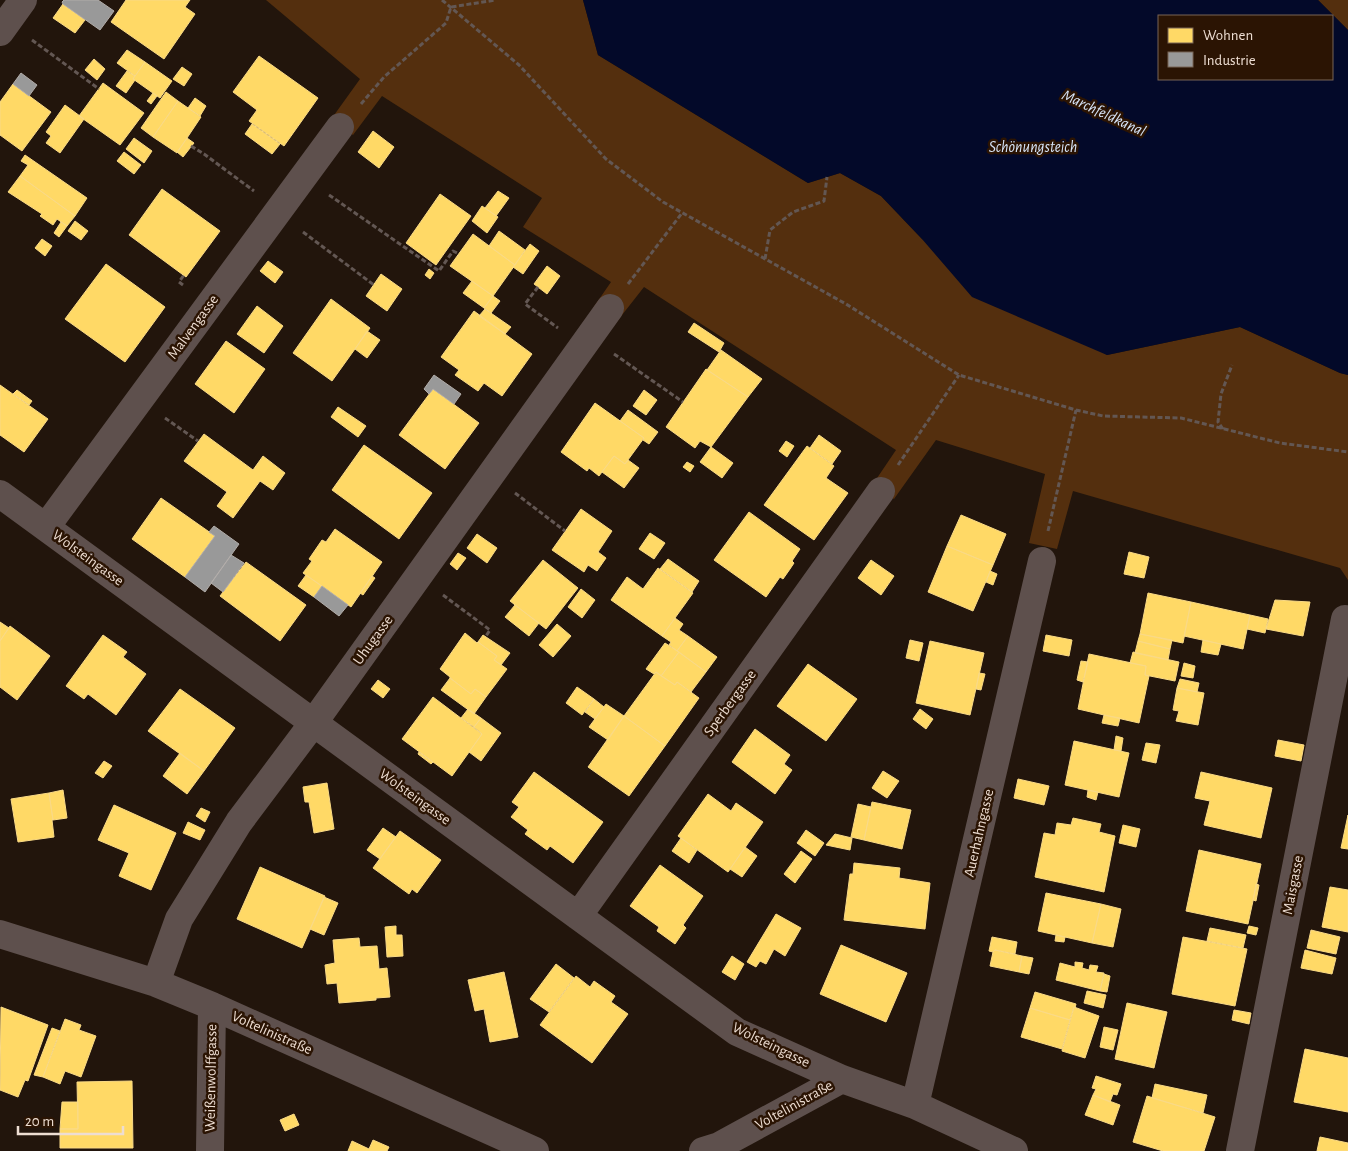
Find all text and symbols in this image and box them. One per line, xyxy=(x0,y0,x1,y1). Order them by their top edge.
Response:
legend xyxy=(1158,15,1333,80)
text: Wohnen xyxy=(1203,28,1253,43)
text: Industrie xyxy=(1203,53,1256,68)
water label: Marchfeldkanal xyxy=(1060,87,1148,139)
water label: Schönungsteich xyxy=(989,139,1077,155)
street label: Malvengasse xyxy=(165,292,221,362)
street label: Wolsteingasse xyxy=(49,527,127,589)
street label: Uhugasse xyxy=(350,613,396,667)
street label: Sperbergasse xyxy=(701,667,759,739)
street label: Wolsteingasse xyxy=(376,766,454,828)
street label: Auerhahngasse xyxy=(962,787,996,879)
street label: Maisgasse xyxy=(1280,854,1306,916)
street label: Voltelinistraße xyxy=(230,1009,315,1057)
street label: Wolsteingasse xyxy=(730,1020,812,1070)
street label: Weißenwolffgasse xyxy=(203,1024,219,1132)
street label: Voltelinistraße xyxy=(753,1077,835,1132)
scale bar xyxy=(18,1104,122,1136)
text: 20 m xyxy=(25,1114,54,1129)

